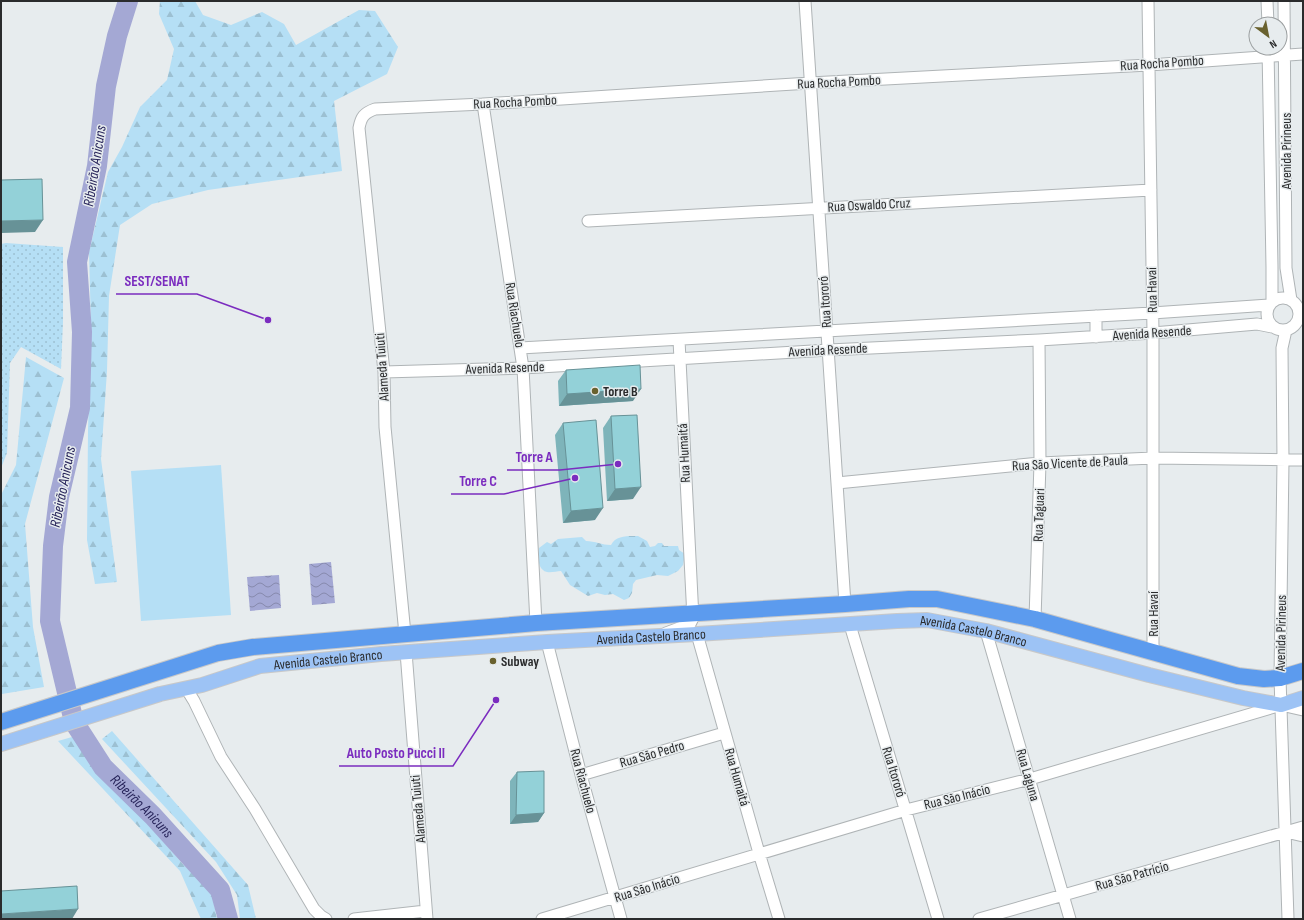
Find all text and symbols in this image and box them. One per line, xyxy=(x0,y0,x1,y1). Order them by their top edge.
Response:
north arrow xyxy=(1248,16,1288,56)
text: N xyxy=(1267,37,1279,51)
street label: Rua Rocha Pombo xyxy=(1120,52,1204,74)
street label: Rua Rocha Pombo xyxy=(797,71,881,93)
street label: Rua Rocha Pombo xyxy=(473,91,557,113)
street label: Avenida Pirineus xyxy=(1278,113,1295,190)
water label: Ribeirão Anicuns xyxy=(79,123,111,208)
street label: Rua Oswaldo Cruz xyxy=(827,194,911,216)
callout: SEST/SENAT xyxy=(116,267,197,294)
street label: Rua Havaí xyxy=(1143,267,1161,313)
text: SEST/SENAT xyxy=(125,272,190,291)
street label: Rua Itororó xyxy=(815,275,835,329)
street label: Rua Riachuelo xyxy=(501,281,529,349)
street label: Avenida Resende xyxy=(1111,322,1192,344)
street label: Alameda Tuiuti xyxy=(371,332,393,403)
street label: Avenida Resende xyxy=(787,339,868,361)
street label: Avenida Resende xyxy=(464,358,545,378)
place label: Torre B xyxy=(603,383,638,400)
marker: Torre B xyxy=(590,386,600,396)
street label: Rua Humaitá xyxy=(674,423,694,483)
callout: Torre A xyxy=(507,443,560,470)
water label: Ribeirão Anicuns xyxy=(46,444,80,529)
text: Torre A xyxy=(515,448,553,467)
street label: Rua São Vicente de Paula xyxy=(1012,451,1128,475)
callout: Torre C xyxy=(451,467,504,494)
text: Torre C xyxy=(459,472,497,491)
street label: Rua Taguari xyxy=(1030,488,1048,542)
street label: Rua Havaí xyxy=(1145,591,1162,637)
street label: Avenida Pirineus xyxy=(1272,595,1290,672)
street label: Avenida Castelo Branco xyxy=(919,611,1029,650)
street label: Avenida Castelo Branco xyxy=(595,625,706,648)
street label: Avenida Castelo Branco xyxy=(272,645,383,673)
place label: Subway xyxy=(501,653,539,670)
marker: Subway xyxy=(488,656,498,666)
street label: Rua São Pedro xyxy=(618,737,686,771)
callout: Auto Posto Pucci II xyxy=(339,739,453,766)
text: Auto Posto Pucci II xyxy=(346,744,445,763)
street label: Rua Itororó xyxy=(878,745,910,799)
street label: Rua Humaitá xyxy=(721,746,753,808)
street label: Rua Riachuelo xyxy=(566,747,600,815)
street label: Rua Laguna xyxy=(1012,747,1044,803)
water label: Ribeirão Anicuns xyxy=(106,770,178,842)
street label: Alameda Tuiuti xyxy=(407,774,430,845)
street label: Rua São Inácio xyxy=(922,781,992,813)
street label: Rua São Patrício xyxy=(1093,857,1171,895)
street label: Rua São Inácio xyxy=(612,870,682,906)

